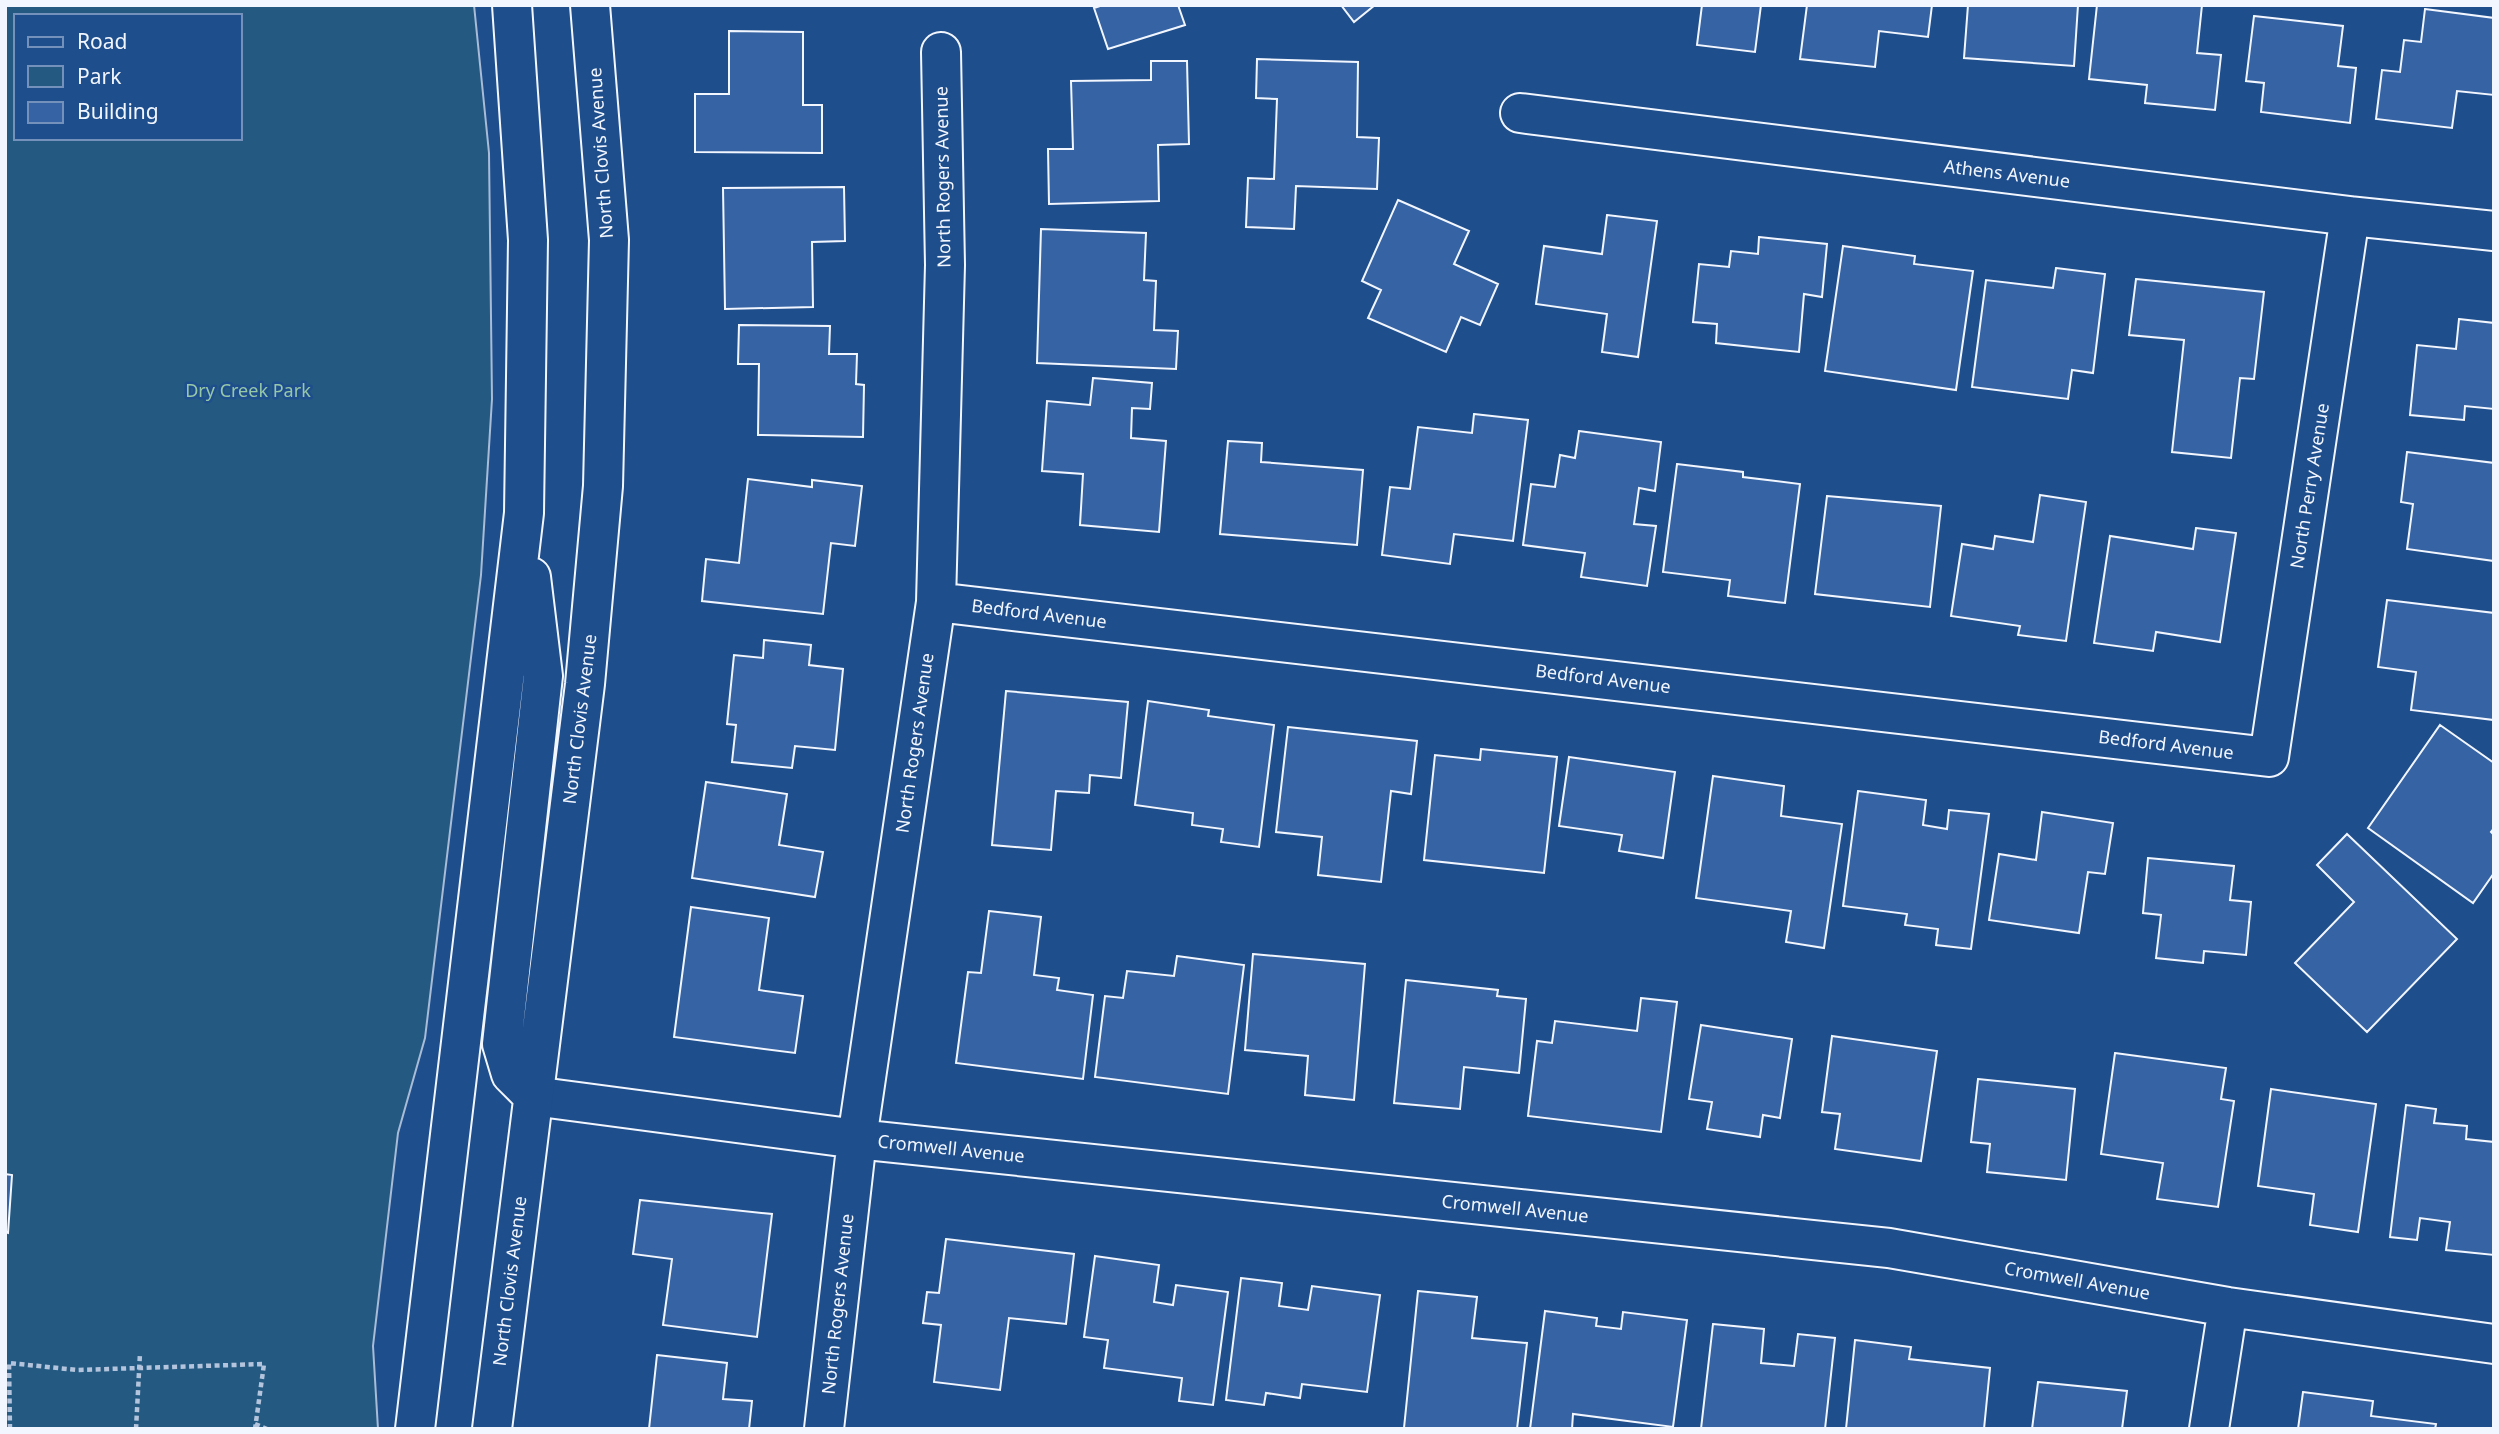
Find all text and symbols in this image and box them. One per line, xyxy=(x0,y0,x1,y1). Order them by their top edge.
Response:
legend xyxy=(14,14,242,140)
text: Road xyxy=(77,27,127,55)
text: Park xyxy=(77,62,122,90)
street label: North Clovis Avenue xyxy=(582,67,618,239)
street label: North Rogers Avenue xyxy=(928,86,956,268)
text: Building xyxy=(77,97,159,125)
street label: Athens Avenue xyxy=(1943,153,2072,193)
park label: Dry Creek Park xyxy=(185,378,311,402)
street label: North Perry Avenue xyxy=(2284,401,2334,570)
street label: Bedford Avenue xyxy=(970,593,1108,633)
street label: North Clovis Avenue xyxy=(557,632,601,805)
street label: North Rogers Avenue xyxy=(889,651,939,834)
street label: Bedford Avenue xyxy=(1534,658,1672,698)
street label: Bedford Avenue xyxy=(2097,724,2235,764)
street label: Cromwell Avenue xyxy=(876,1128,1026,1168)
street label: Cromwell Avenue xyxy=(1440,1188,1590,1228)
street label: North Clovis Avenue xyxy=(487,1194,531,1367)
street label: North Rogers Avenue xyxy=(816,1212,858,1395)
street label: Cromwell Avenue xyxy=(2002,1255,2152,1305)

